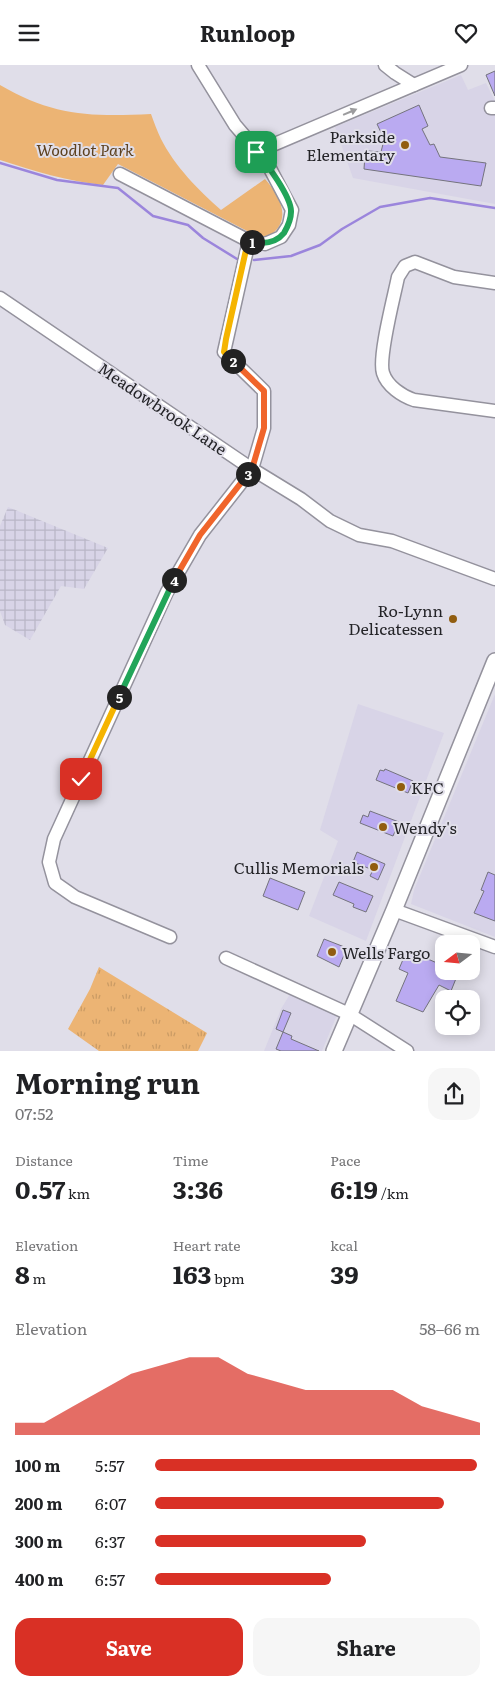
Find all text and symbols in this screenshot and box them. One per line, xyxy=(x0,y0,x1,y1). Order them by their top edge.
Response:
text: Runloop xyxy=(200,16,295,49)
icon: menu xyxy=(15,19,43,47)
icon: heart xyxy=(452,19,480,47)
one-way arrow xyxy=(342,108,357,115)
place label: Parkside Elementary xyxy=(306,124,396,166)
pin xyxy=(235,131,277,173)
park label: Woodlot Park xyxy=(36,137,134,161)
icon: arrive xyxy=(242,138,270,166)
marker: Parkside Elementary xyxy=(399,139,411,151)
pin: 1 xyxy=(240,229,264,255)
text: 1 xyxy=(250,232,255,252)
pin: 2 xyxy=(220,349,246,373)
text: 2 xyxy=(230,351,237,371)
street label: Meadowbrook Lane xyxy=(94,356,232,460)
pin: 3 xyxy=(236,461,260,487)
text: 3 xyxy=(245,464,252,484)
pin: 4 xyxy=(162,567,186,593)
text: 4 xyxy=(170,570,179,590)
place label: Ro-Lynn Delicatessen xyxy=(348,598,443,640)
marker: Ro-Lynn Delicatessen xyxy=(447,613,459,625)
pin: 5 xyxy=(106,685,132,709)
text: 5 xyxy=(116,687,123,707)
pin xyxy=(60,758,102,800)
icon: check xyxy=(67,765,95,793)
place label: KFC xyxy=(411,775,444,799)
marker: KFC xyxy=(395,781,407,793)
place label: Wendy's xyxy=(393,815,457,839)
marker: Wendy's xyxy=(377,821,389,833)
place label: Cullis Memorials xyxy=(234,855,364,879)
marker: Cullis Memorials xyxy=(368,861,380,873)
north arrow xyxy=(435,935,480,980)
map controls xyxy=(435,935,480,1035)
place label: Wells Fargo xyxy=(342,940,430,964)
marker: Wells Fargo xyxy=(326,946,338,958)
button: locate xyxy=(435,990,480,1035)
text: Morning run xyxy=(15,1061,200,1103)
button: share xyxy=(428,1068,480,1120)
text: 07:52 xyxy=(15,1101,53,1125)
text: Distance xyxy=(15,1150,73,1170)
text: Time xyxy=(173,1150,208,1170)
text: Pace xyxy=(330,1150,360,1170)
text: 0.57 xyxy=(15,1170,65,1207)
text: 3:36 xyxy=(173,1170,223,1207)
text: 6:19 xyxy=(330,1170,378,1207)
text: km xyxy=(65,1183,90,1203)
text: /km xyxy=(378,1183,409,1203)
text: Elevation xyxy=(15,1235,78,1255)
text: Heart rate xyxy=(173,1235,241,1255)
text: kcal xyxy=(330,1235,358,1255)
text: 8 xyxy=(15,1255,30,1292)
text: 163 xyxy=(173,1255,211,1292)
text: 39 xyxy=(330,1255,359,1292)
text: m xyxy=(30,1268,46,1288)
text: bpm xyxy=(211,1268,245,1288)
text: Elevation xyxy=(15,1316,87,1340)
text: 58–66 m xyxy=(419,1316,480,1340)
text: 100 m xyxy=(15,1453,61,1477)
text: 5:57 xyxy=(95,1453,125,1477)
text: 200 m xyxy=(15,1491,62,1515)
text: 6:07 xyxy=(95,1491,126,1515)
text: 300 m xyxy=(15,1529,63,1553)
text: 6:37 xyxy=(95,1529,125,1553)
text: 400 m xyxy=(15,1567,64,1591)
text: 6:57 xyxy=(95,1567,125,1591)
button: Save xyxy=(15,1618,243,1676)
button: Share xyxy=(253,1618,480,1676)

